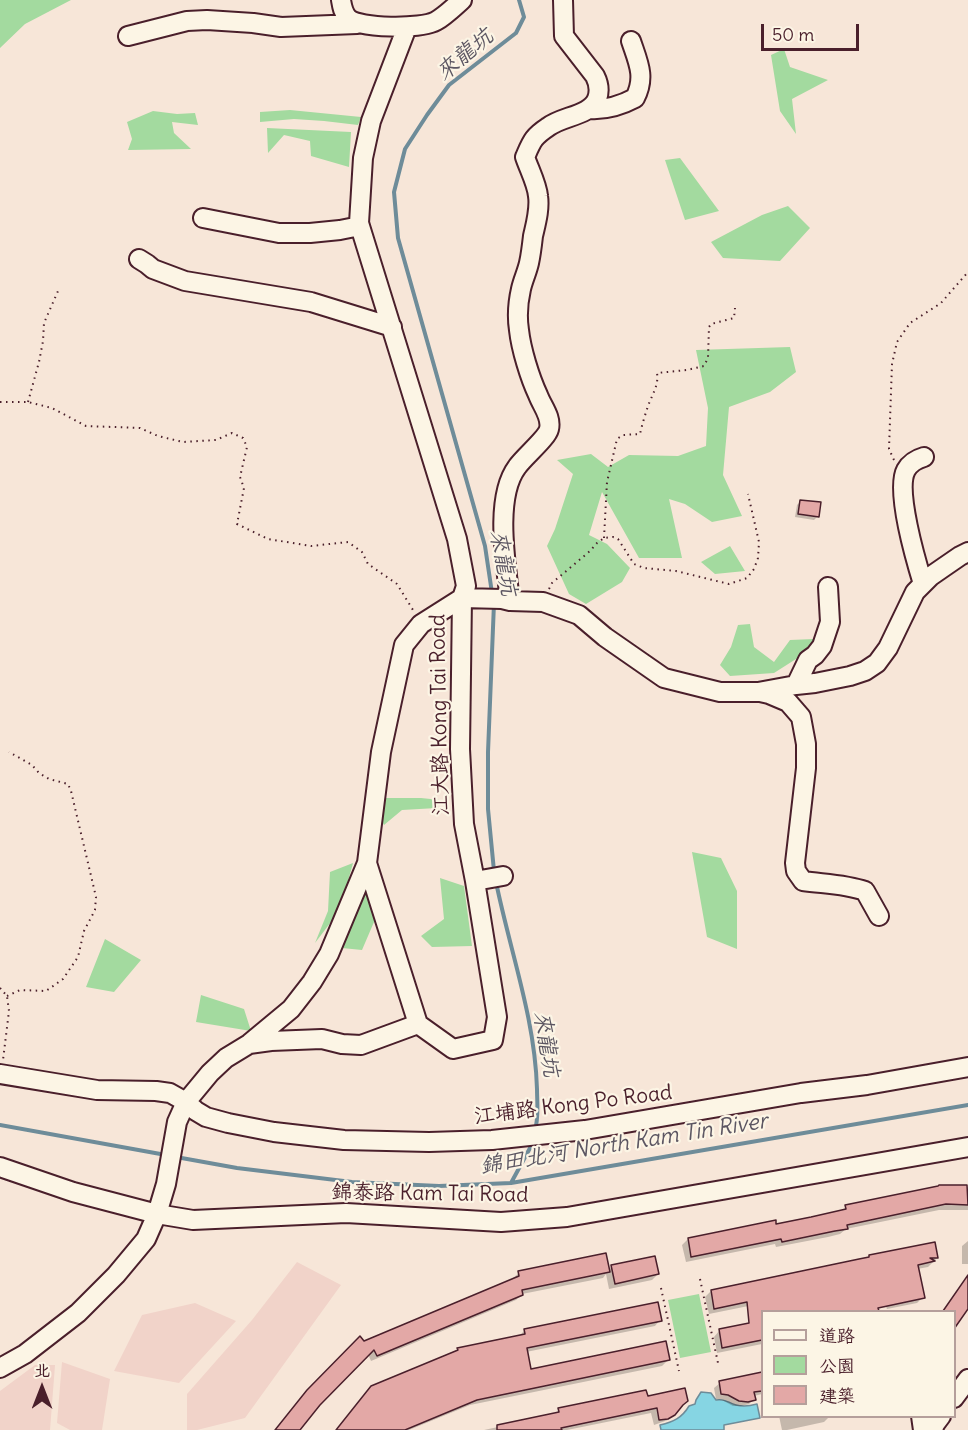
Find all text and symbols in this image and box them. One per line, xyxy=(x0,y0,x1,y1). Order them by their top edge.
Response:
scale bar xyxy=(764,12,862,50)
text: 50 m xyxy=(772,23,814,46)
water label: 來龍坑 xyxy=(431,24,499,86)
water label: 來龍坑 xyxy=(484,528,522,598)
street label: 江大路 Kong Tai Road xyxy=(426,614,454,816)
water label: 來龍坑 xyxy=(528,1009,564,1079)
street label: 江埔路 Kong Po Road xyxy=(472,1080,674,1130)
water label: 錦田北河 North Kam Tin River xyxy=(479,1108,769,1180)
street label: 錦泰路 Kam Tai Road xyxy=(331,1180,529,1208)
legend xyxy=(761,1310,956,1418)
text: 道路 xyxy=(819,1324,855,1347)
text: 公園 xyxy=(819,1354,855,1377)
north arrow xyxy=(12,1358,72,1418)
text: 北 xyxy=(34,1360,50,1380)
text: 建築 xyxy=(819,1384,855,1407)

